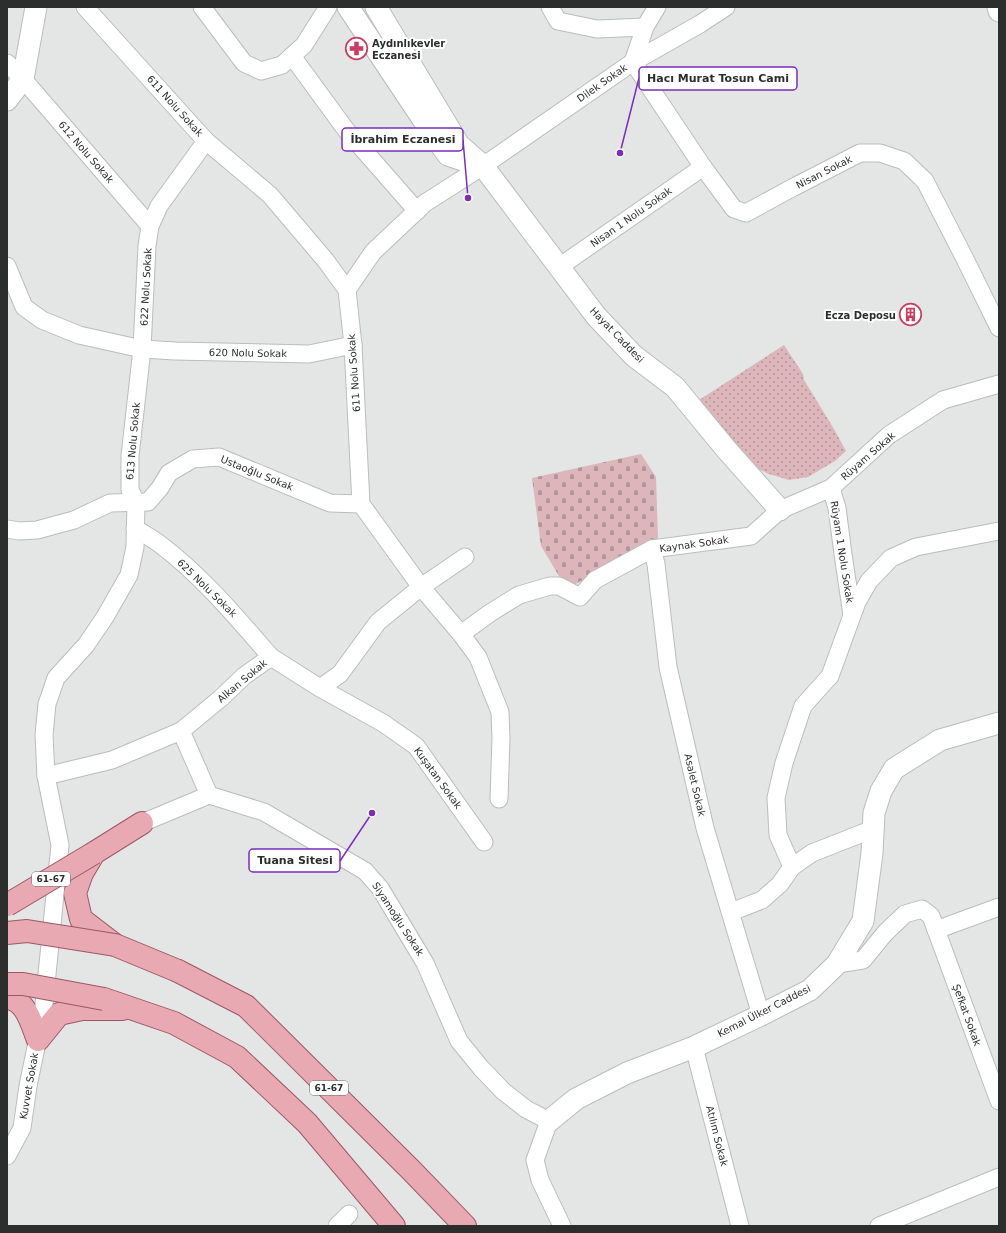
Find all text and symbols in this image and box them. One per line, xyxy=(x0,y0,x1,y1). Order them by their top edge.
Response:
pharmacy icon: Aydınlıkevler Eczanesi xyxy=(343,36,369,62)
place label: Aydınlıkevler Eczanesi xyxy=(372,38,445,61)
street label: Dilek Sokak xyxy=(575,62,629,104)
callout: Hacı Murat Tosun Cami xyxy=(639,67,797,90)
text: Hacı Murat Tosun Cami xyxy=(647,72,789,85)
street label: 611 Nolu Sokak xyxy=(145,73,205,139)
street label: 612 Nolu Sokak xyxy=(56,119,116,185)
callout: İbrahim Eczanesi xyxy=(342,128,463,151)
text: İbrahim Eczanesi xyxy=(350,132,456,146)
street label: Nisan Sokak xyxy=(794,153,854,191)
street label: Nisan 1 Nolu Sokak xyxy=(588,185,674,249)
street label: 622 Nolu Sokak xyxy=(138,247,154,326)
building icon: Ecza Deposu xyxy=(898,302,924,328)
street label: Hayat Caddesi xyxy=(588,305,646,365)
place label: Ecza Deposu xyxy=(825,310,896,321)
street label: 611 Nolu Sokak xyxy=(346,333,362,412)
street label: 620 Nolu Sokak xyxy=(209,347,287,359)
street label: 613 Nolu Sokak xyxy=(124,401,142,480)
street label: Rüyam Sokak xyxy=(839,429,897,482)
street label: Ustaoğlu Sokak xyxy=(219,453,295,493)
street label: Rüyam 1 Nolu Sokak xyxy=(828,500,856,604)
street label: Kaynak Sokak xyxy=(659,534,730,554)
street label: 625 Nolu Sokak xyxy=(175,557,239,619)
street label: Alkan Sokak xyxy=(215,657,269,705)
street label: Kuşatan Sokak xyxy=(412,745,464,811)
street label: Asalet Sokak xyxy=(682,752,708,818)
callout: Tuana Sitesi xyxy=(249,849,340,872)
text: Tuana Sitesi xyxy=(257,854,333,867)
road number: 61-67 xyxy=(32,872,70,886)
street label: Siyamoğlu Sokak xyxy=(370,880,426,958)
street label: Kemal Ülker Caddesi xyxy=(715,982,812,1039)
street label: Şefkat Sokak xyxy=(951,983,983,1048)
street label: Kuvvet Sokak xyxy=(18,1052,40,1120)
road number: 61-67 xyxy=(310,1081,348,1095)
street label: Atılım Sokak xyxy=(704,1105,730,1168)

